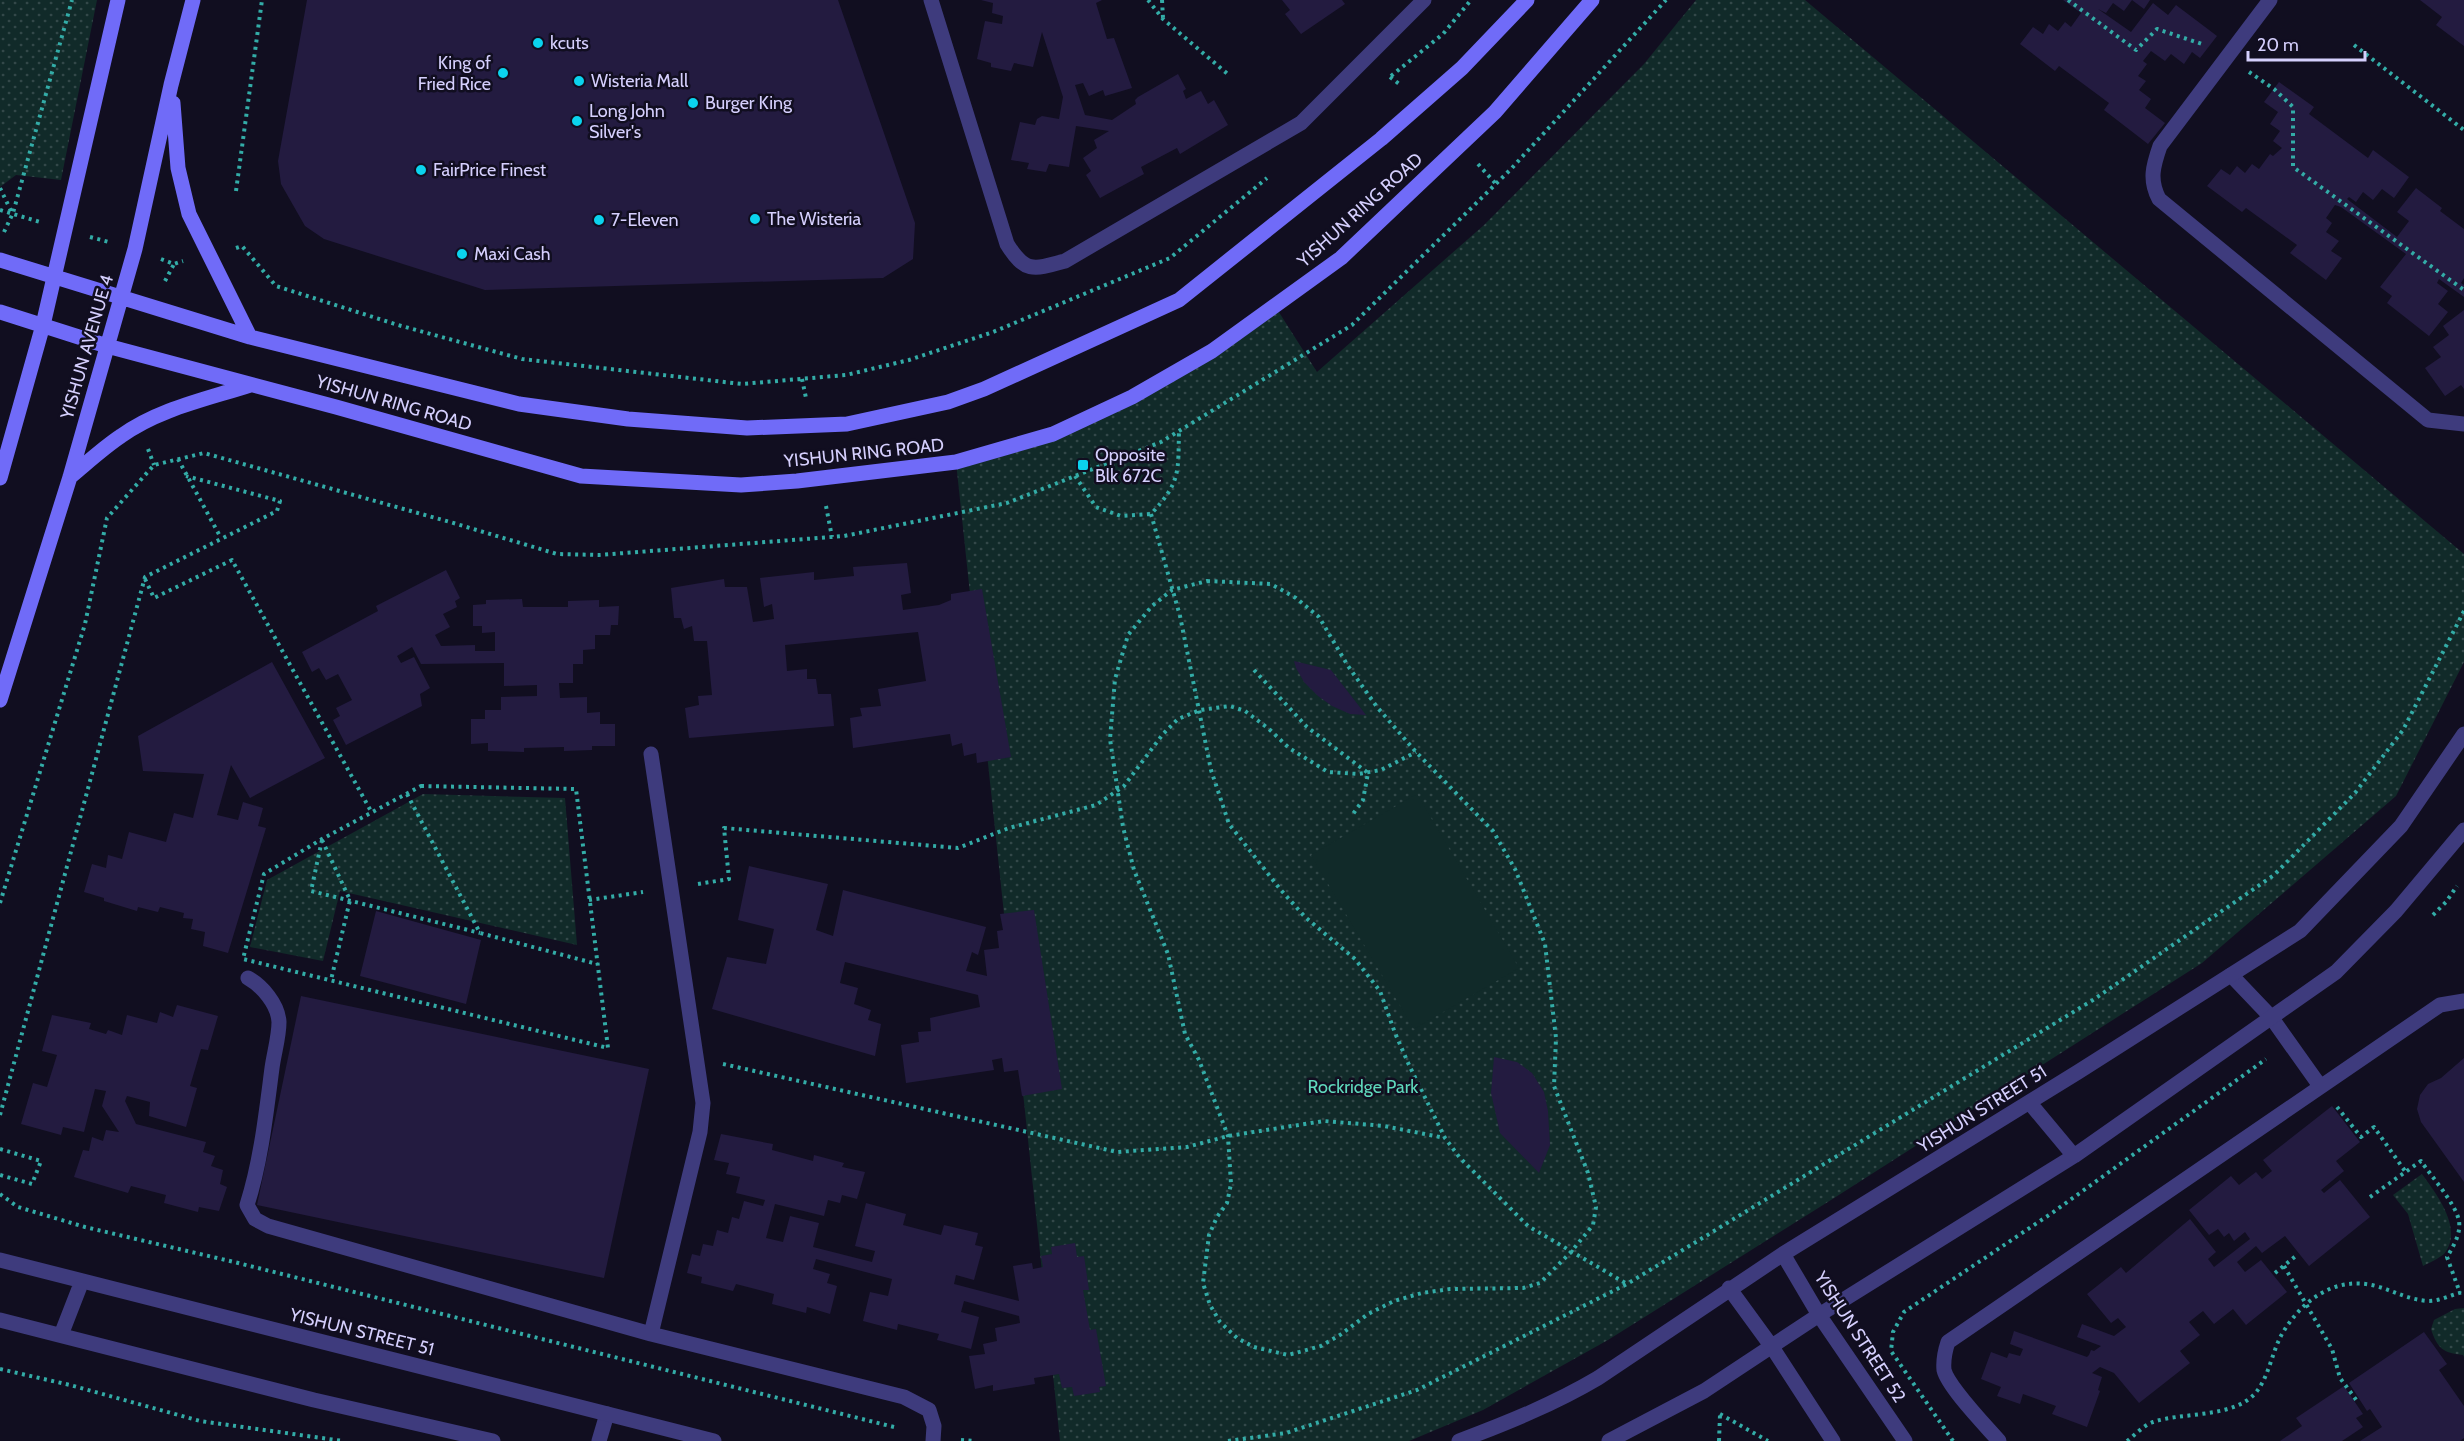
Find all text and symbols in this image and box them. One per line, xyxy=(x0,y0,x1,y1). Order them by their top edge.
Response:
scale bar xyxy=(2248,24,2365,62)
place label: kcuts xyxy=(550,32,589,54)
text: 20 m xyxy=(2257,34,2299,56)
marker: kcuts xyxy=(531,36,545,50)
place label: King of Fried Rice xyxy=(418,52,491,95)
marker: King of Fried Rice xyxy=(496,66,510,80)
place label: Wisteria Mall xyxy=(591,70,689,92)
marker: Wisteria Mall xyxy=(572,74,586,88)
place label: Burger King xyxy=(705,92,793,114)
marker: Burger King xyxy=(686,96,700,110)
place label: Long John Silver's xyxy=(589,100,665,143)
marker: Long John Silver's xyxy=(570,114,584,128)
street label: YISHUN RING ROAD xyxy=(1292,148,1427,273)
place label: FairPrice Finest xyxy=(433,159,546,181)
marker: FairPrice Finest xyxy=(414,163,428,177)
place label: The Wisteria xyxy=(767,208,861,230)
place label: 7-Eleven xyxy=(611,209,679,231)
marker: The Wisteria xyxy=(748,212,762,226)
marker: 7-Eleven xyxy=(592,213,606,227)
place label: Maxi Cash xyxy=(474,243,550,265)
marker: Maxi Cash xyxy=(455,247,469,261)
street label: YISHUN AVENUE 4 xyxy=(56,272,118,423)
street label: YISHUN RING ROAD xyxy=(313,370,474,436)
street label: YISHUN RING ROAD xyxy=(782,434,945,472)
place label: Opposite Blk 672C xyxy=(1095,444,1165,487)
marker: Opposite Blk 672C xyxy=(1076,458,1090,472)
street label: YISHUN STREET 51 xyxy=(1913,1060,2051,1158)
park label: Rockridge Park xyxy=(1308,1076,1419,1098)
street label: YISHUN STREET 52 xyxy=(1809,1267,1910,1407)
street label: YISHUN STREET 51 xyxy=(287,1303,436,1361)

